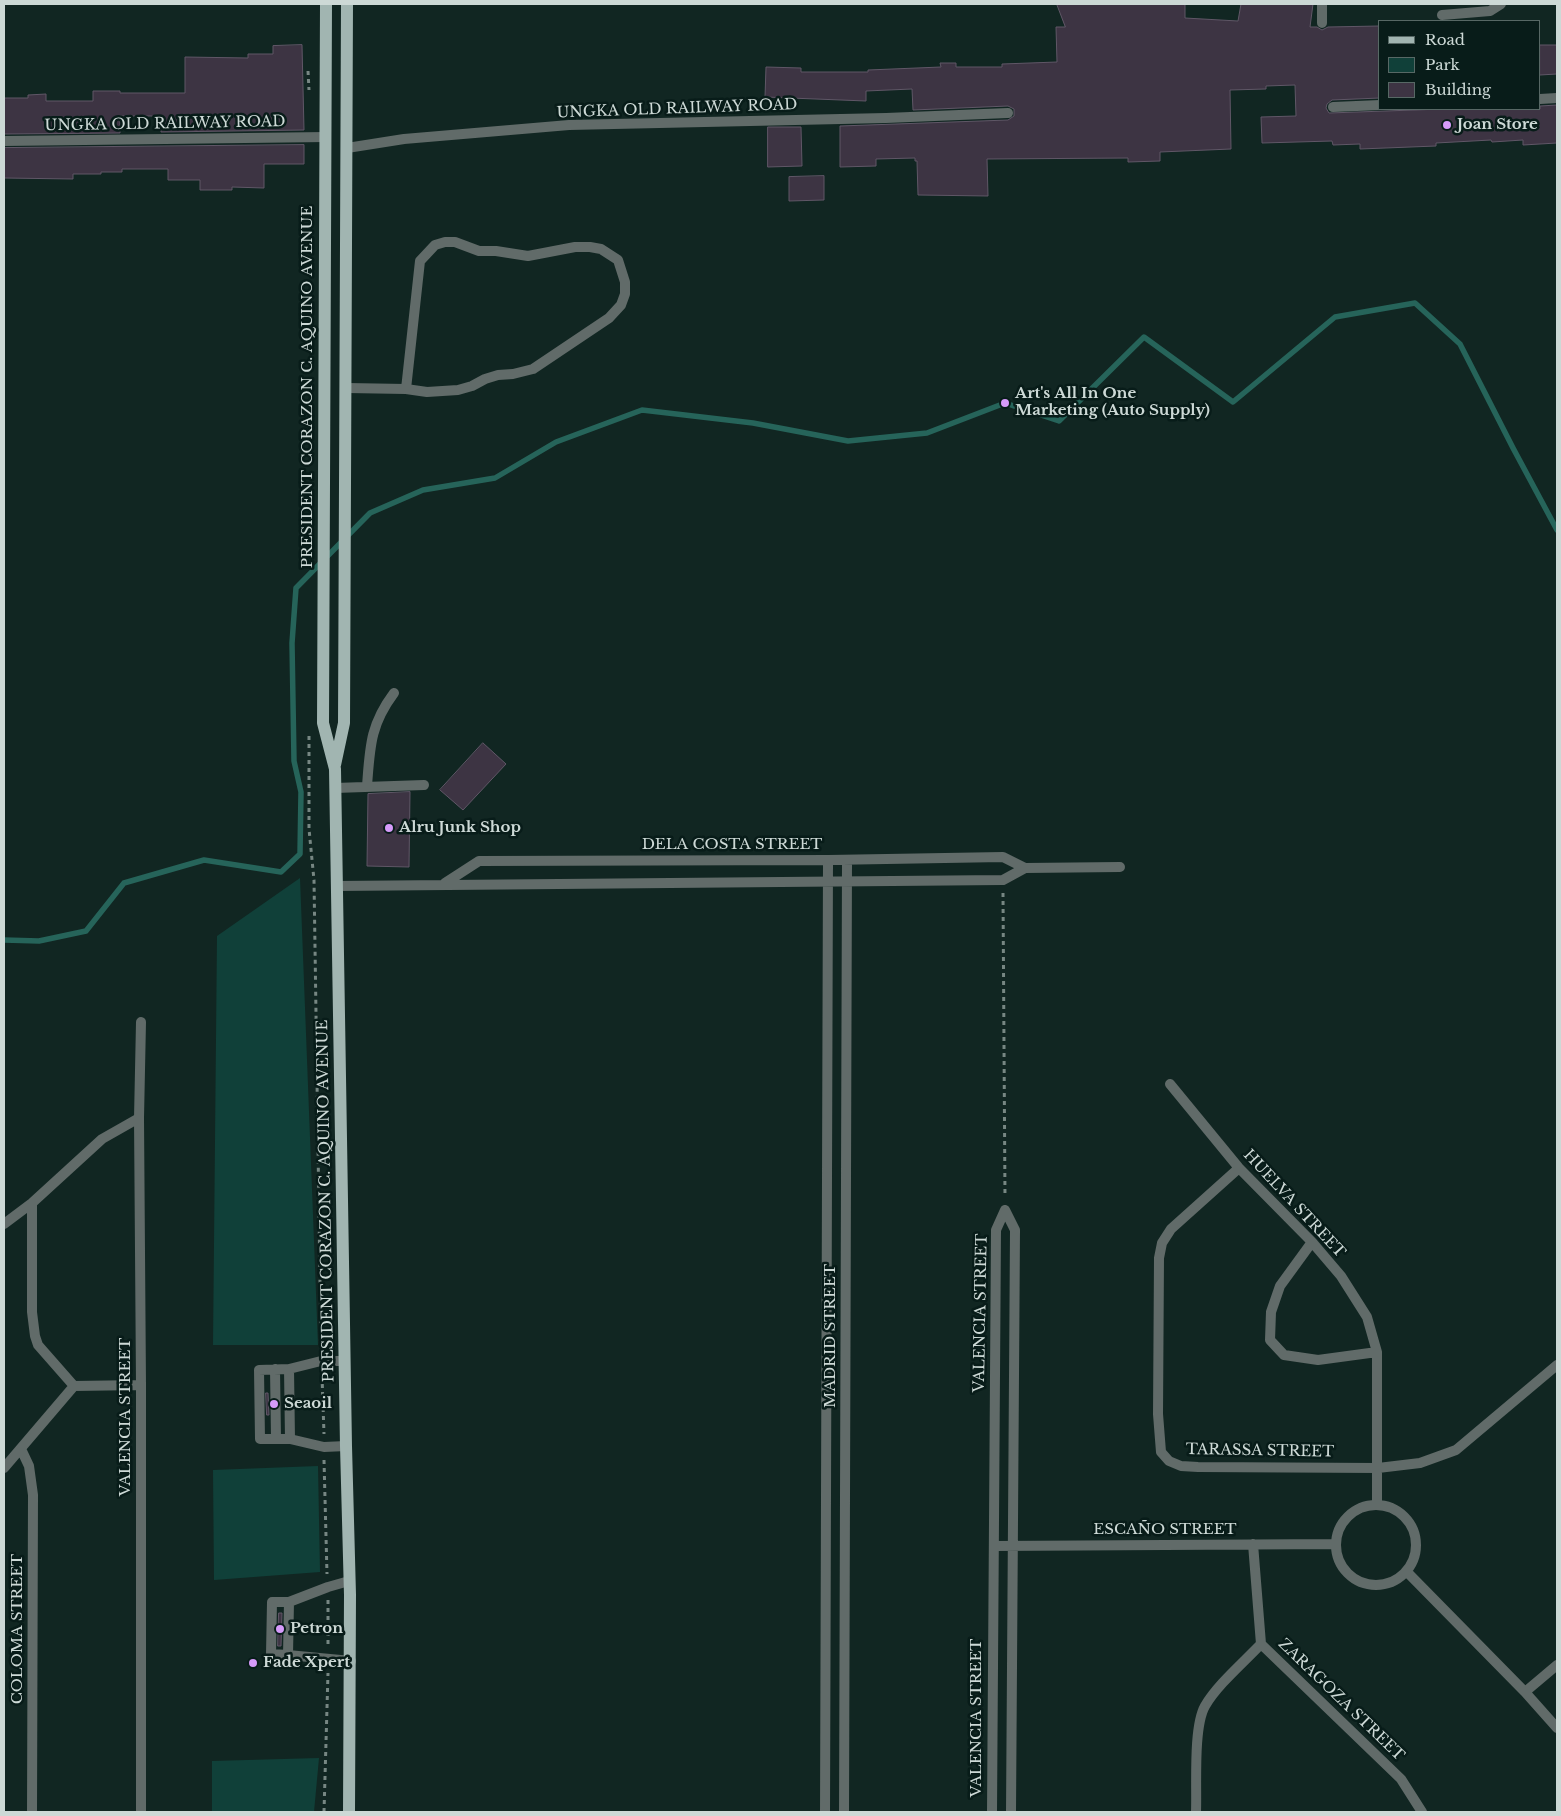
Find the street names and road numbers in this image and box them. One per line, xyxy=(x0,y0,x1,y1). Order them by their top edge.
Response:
street label: UNGKA OLD RAILWAY ROAD xyxy=(556,96,798,122)
street label: UNGKA OLD RAILWAY ROAD xyxy=(44,113,286,135)
street label: PRESIDENT CORAZON C. AQUINO AVENUE xyxy=(299,206,317,568)
street label: DELA COSTA STREET xyxy=(642,836,822,854)
street label: PRESIDENT CORAZON C. AQUINO AVENUE xyxy=(314,1020,338,1382)
street label: HUELVA STREET xyxy=(1239,1146,1349,1262)
street label: VALENCIA STREET xyxy=(971,1233,991,1393)
street label: MADRID STREET xyxy=(822,1264,840,1408)
street label: VALENCIA STREET xyxy=(117,1338,135,1496)
street label: TARASSA STREET xyxy=(1186,1441,1334,1461)
street label: ESCAÑO STREET xyxy=(1093,1521,1237,1539)
street label: COLOMA STREET xyxy=(9,1554,27,1704)
street label: ZARAGOZA STREET xyxy=(1274,1635,1408,1765)
street label: VALENCIA STREET xyxy=(968,1639,986,1797)

